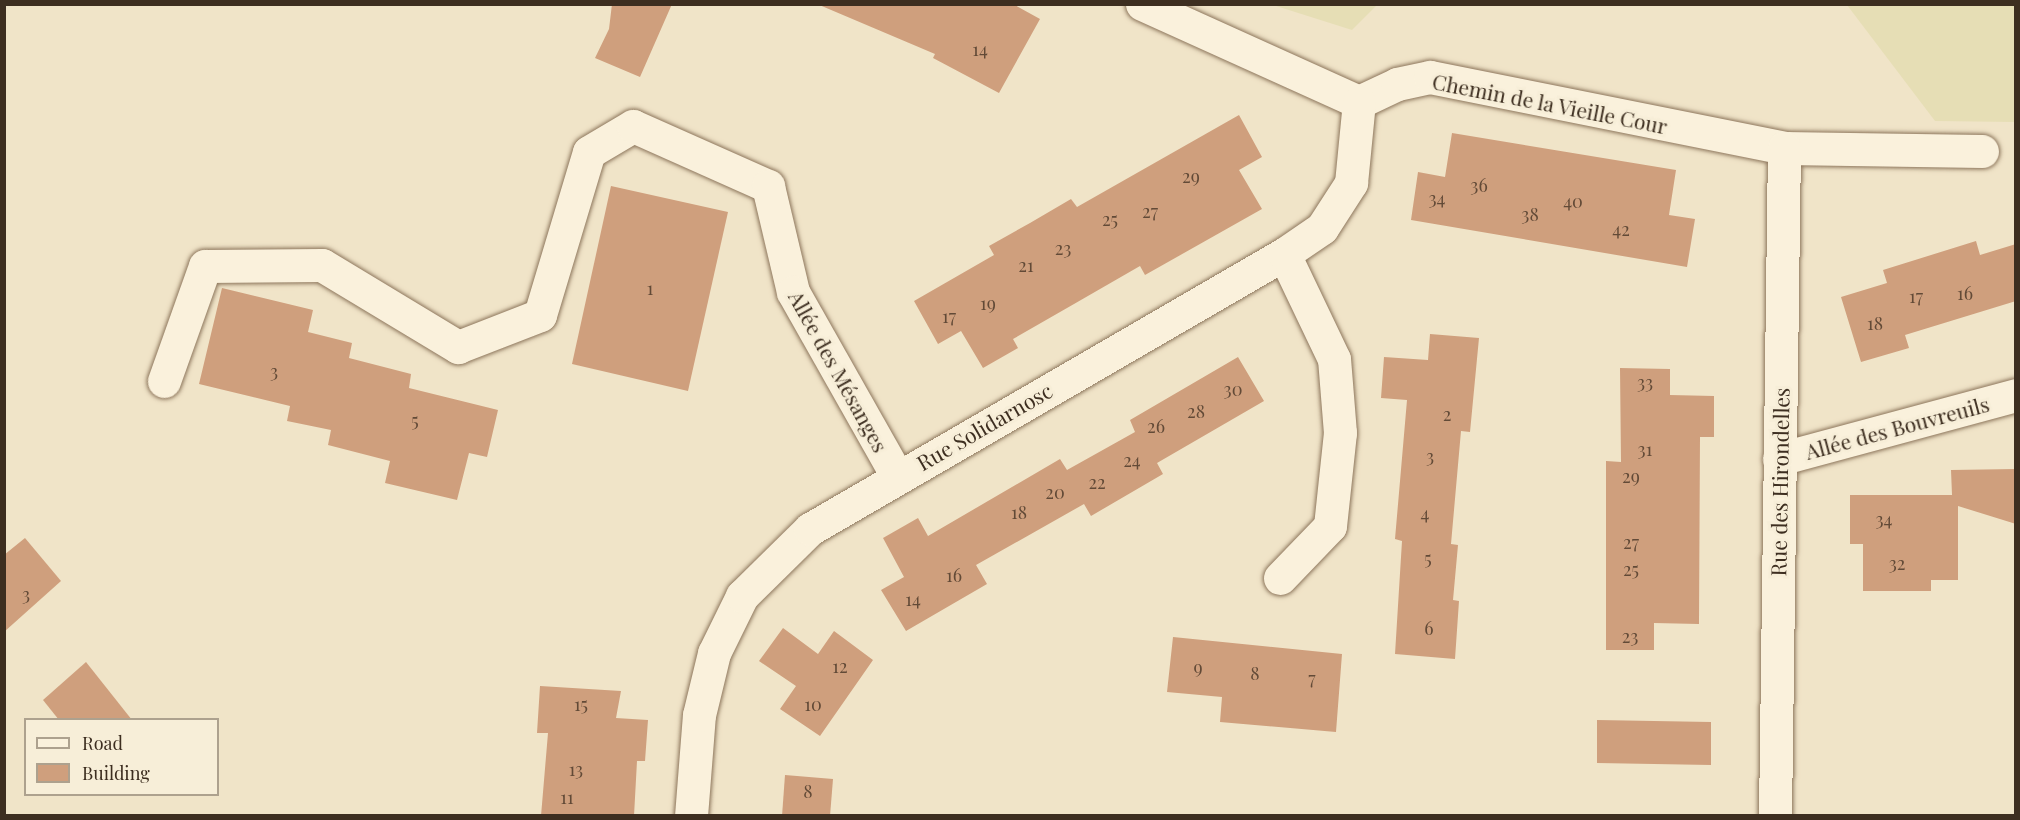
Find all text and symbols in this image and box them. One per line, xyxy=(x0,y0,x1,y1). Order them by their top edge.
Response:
house number: 14 xyxy=(972,38,988,60)
street label: Chemin de la Vieille Cour xyxy=(1430,68,1670,138)
house number: 29 xyxy=(1182,165,1200,187)
house number: 36 xyxy=(1470,174,1488,196)
house number: 34 xyxy=(1428,187,1446,209)
house number: 40 xyxy=(1563,190,1583,212)
house number: 27 xyxy=(1142,200,1158,222)
house number: 38 xyxy=(1521,203,1539,225)
house number: 25 xyxy=(1102,208,1118,230)
house number: 42 xyxy=(1612,218,1630,240)
house number: 23 xyxy=(1055,237,1071,259)
house number: 21 xyxy=(1018,254,1034,276)
house number: 1 xyxy=(647,277,653,299)
house number: 16 xyxy=(1957,282,1973,304)
house number: 17 xyxy=(1909,285,1923,307)
street label: Allée des Mésanges xyxy=(784,286,894,456)
house number: 19 xyxy=(980,292,996,314)
house number: 17 xyxy=(942,305,956,327)
house number: 18 xyxy=(1867,312,1883,334)
house number: 3 xyxy=(270,360,278,382)
house number: 33 xyxy=(1637,371,1653,393)
street label: Rue Solidarnosc xyxy=(912,377,1056,475)
house number: 30 xyxy=(1224,378,1242,400)
street label: Rue des Hirondelles xyxy=(1765,387,1793,577)
street label: Allée des Bouvreuils xyxy=(1802,390,1992,464)
house number: 28 xyxy=(1187,400,1205,422)
house number: 2 xyxy=(1443,403,1451,425)
house number: 5 xyxy=(411,409,419,431)
house number: 26 xyxy=(1147,415,1165,437)
house number: 31 xyxy=(1638,438,1652,460)
house number: 3 xyxy=(1426,445,1434,467)
house number: 24 xyxy=(1123,449,1141,471)
house number: 29 xyxy=(1622,465,1640,487)
house number: 22 xyxy=(1088,471,1106,493)
house number: 20 xyxy=(1045,481,1065,503)
house number: 18 xyxy=(1011,501,1027,523)
house number: 4 xyxy=(1421,502,1429,524)
house number: 34 xyxy=(1875,508,1893,530)
house number: 27 xyxy=(1623,531,1639,553)
house number: 5 xyxy=(1424,547,1432,569)
house number: 32 xyxy=(1889,552,1905,574)
house number: 25 xyxy=(1623,558,1639,580)
house number: 16 xyxy=(946,564,962,586)
house number: 3 xyxy=(22,583,30,605)
house number: 14 xyxy=(905,588,921,610)
house number: 6 xyxy=(1424,617,1434,639)
house number: 23 xyxy=(1622,625,1638,647)
house number: 12 xyxy=(832,655,848,677)
house number: 9 xyxy=(1193,656,1203,678)
house number: 8 xyxy=(1250,662,1260,684)
house number: 7 xyxy=(1308,667,1316,689)
house number: 15 xyxy=(574,693,588,715)
house number: 10 xyxy=(804,693,822,715)
legend xyxy=(24,718,219,796)
text: Road xyxy=(82,731,123,755)
house number: 13 xyxy=(569,758,583,780)
text: Building xyxy=(82,761,150,785)
house number: 8 xyxy=(803,780,813,802)
house number: 11 xyxy=(560,786,574,808)

